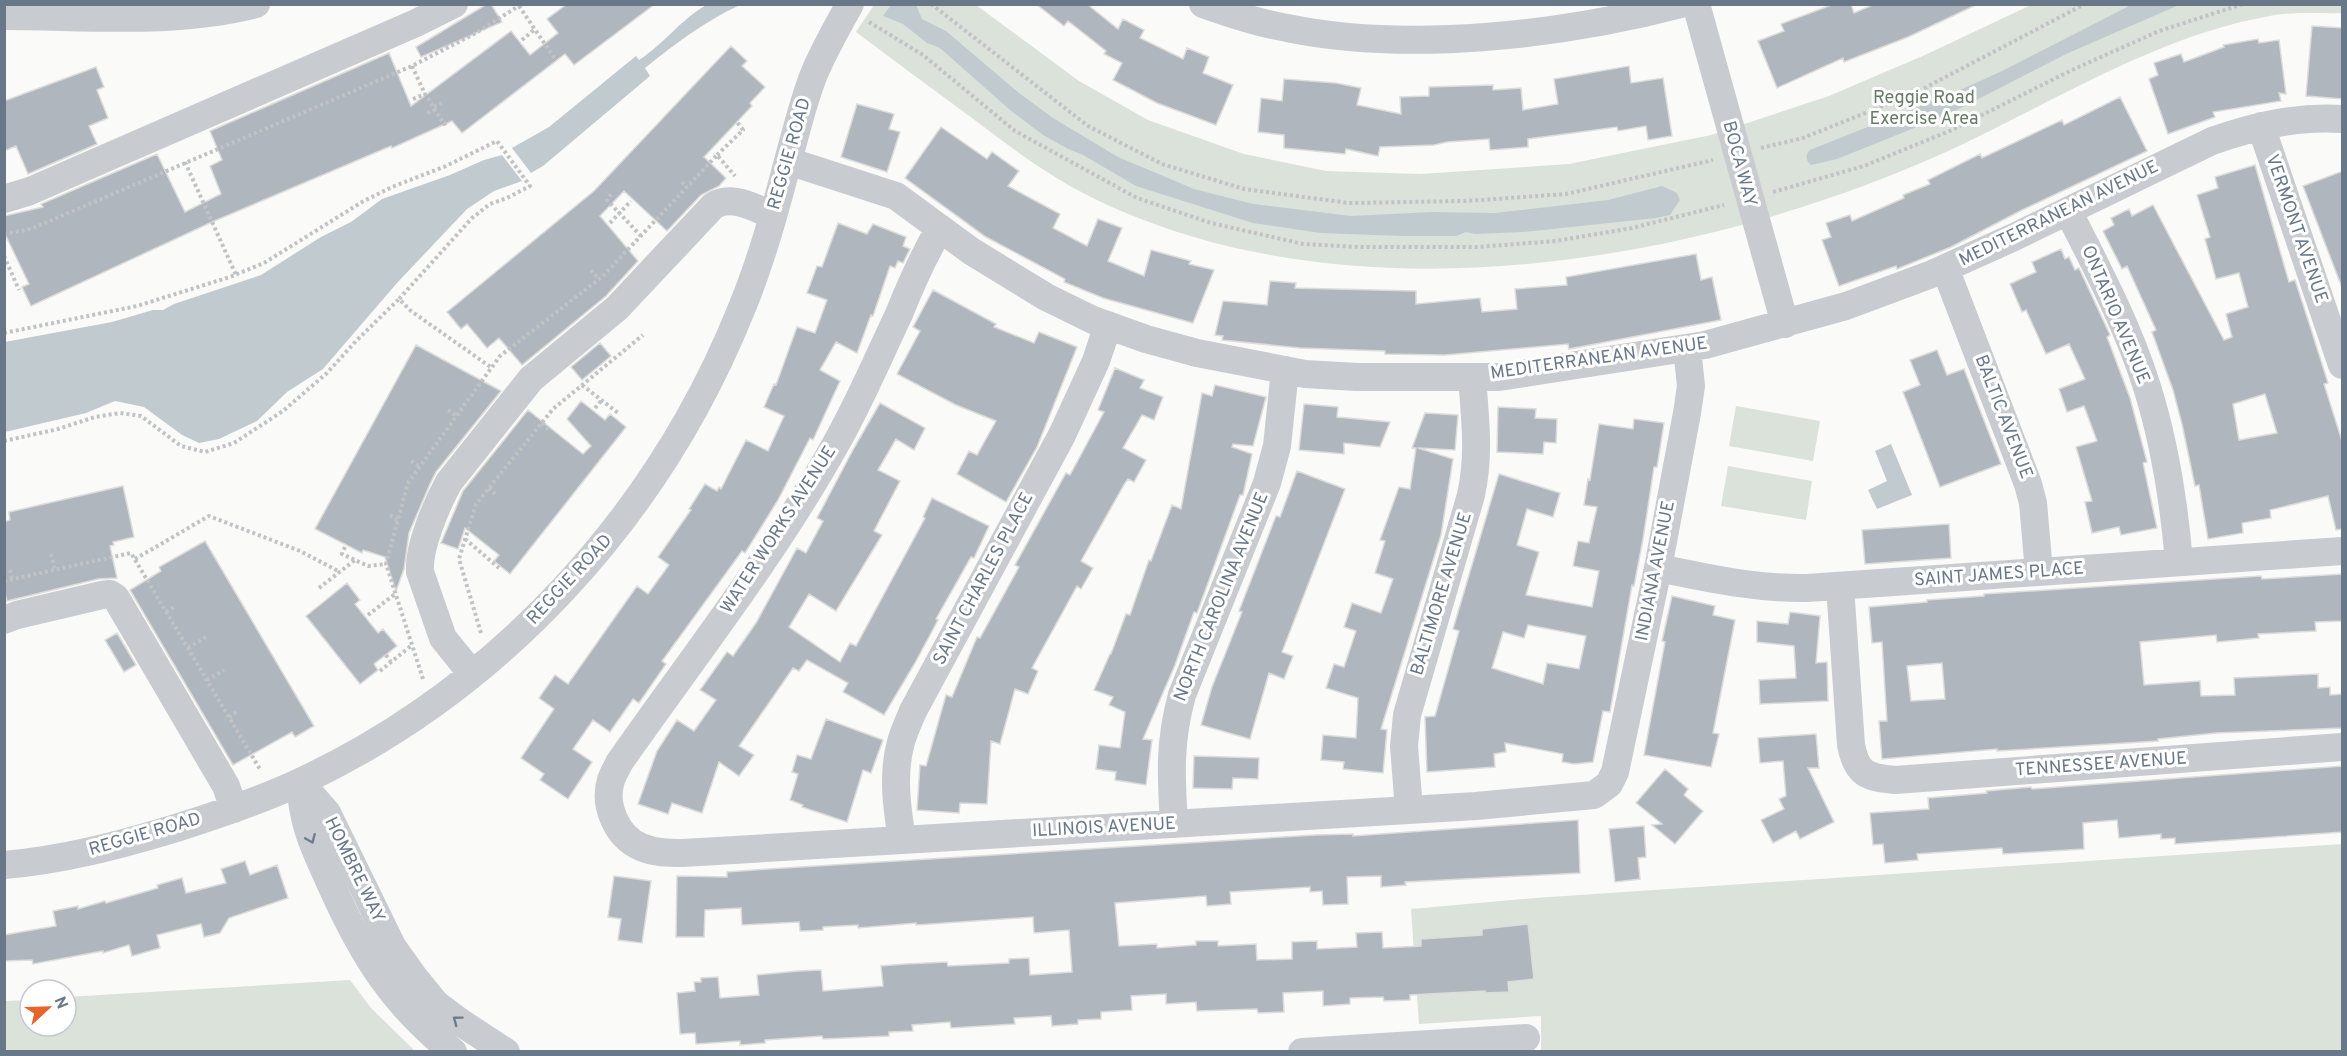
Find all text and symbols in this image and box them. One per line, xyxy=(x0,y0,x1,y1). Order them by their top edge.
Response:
park label: Reggie Road Exercise Area xyxy=(1870,87,1978,131)
street label: REGGIE ROAD xyxy=(763,95,817,213)
street label: BOCA WAY xyxy=(1717,119,1761,209)
street label: VERMONT AVENUE xyxy=(2260,152,2332,306)
street label: MEDITERRANEAN AVENUE xyxy=(1956,156,2162,272)
street label: ONTARIO AVENUE xyxy=(2075,242,2155,388)
street label: MEDITERRANEAN AVENUE xyxy=(1489,332,1709,386)
street label: BALTIC AVENUE xyxy=(1969,352,2037,482)
street label: WATER WORKS AVENUE xyxy=(716,442,842,618)
street label: SAINT CHARLES PLACE xyxy=(929,489,1039,669)
street label: NORTH CAROLINA AVENUE xyxy=(1169,489,1275,705)
street label: INDIANA AVENUE xyxy=(1631,499,1681,643)
street label: BALTIMORE AVENUE xyxy=(1406,510,1478,678)
street label: REGGIE ROAD xyxy=(522,530,618,630)
street label: SAINT JAMES PLACE xyxy=(1913,558,2085,592)
street label: TENNESSEE AVENUE xyxy=(2014,748,2188,782)
street label: REGGIE ROAD xyxy=(86,808,204,862)
street label: HOMBRE WAY xyxy=(319,813,389,927)
street label: ILLINOIS AVENUE xyxy=(1032,813,1176,843)
one-way arrow xyxy=(303,833,315,844)
north arrow xyxy=(18,978,78,1038)
text: N xyxy=(49,994,71,1012)
one-way arrow xyxy=(453,1016,464,1027)

